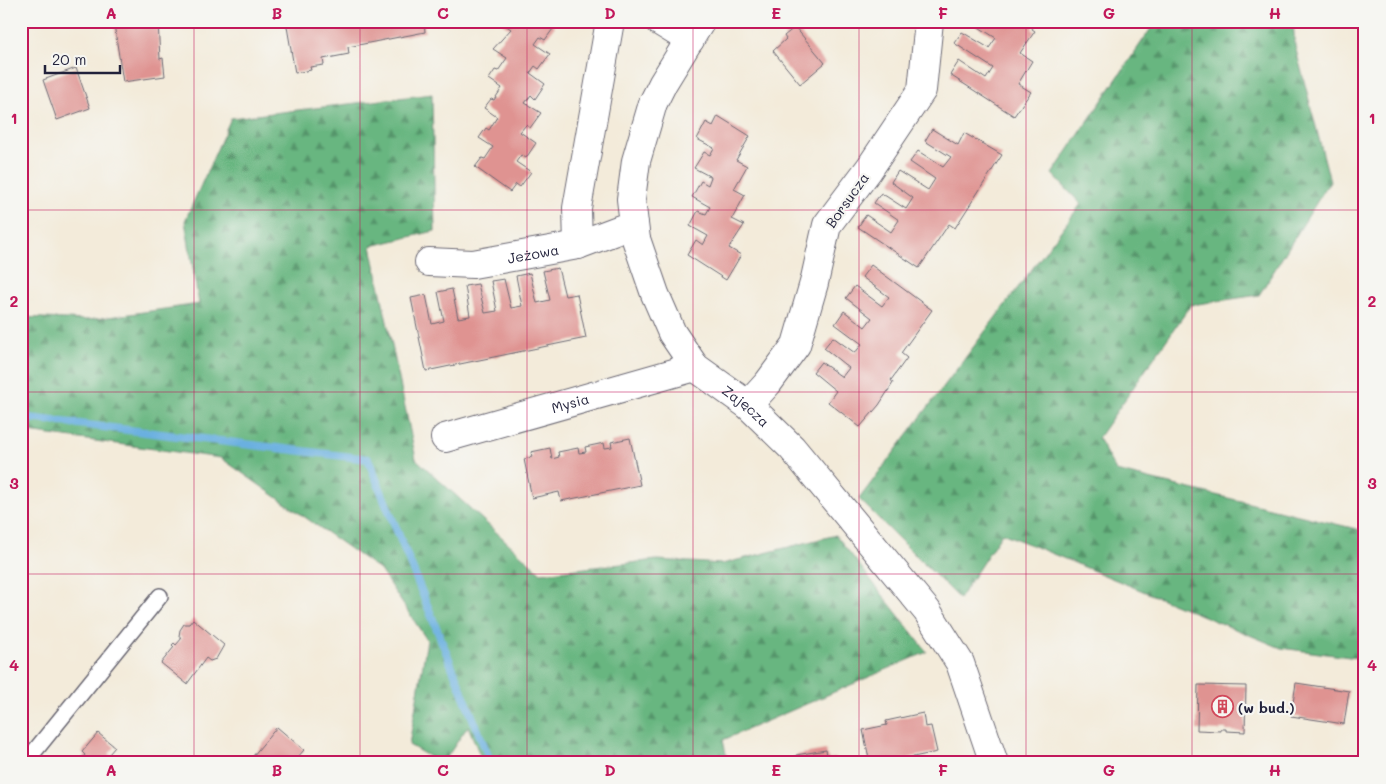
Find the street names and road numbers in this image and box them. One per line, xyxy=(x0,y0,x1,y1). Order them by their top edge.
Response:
street label: Borsucza xyxy=(821,169,873,231)
street label: Jeżowa xyxy=(506,239,560,267)
street label: Zajęcza xyxy=(719,380,774,431)
street label: Mysia xyxy=(549,388,591,417)

